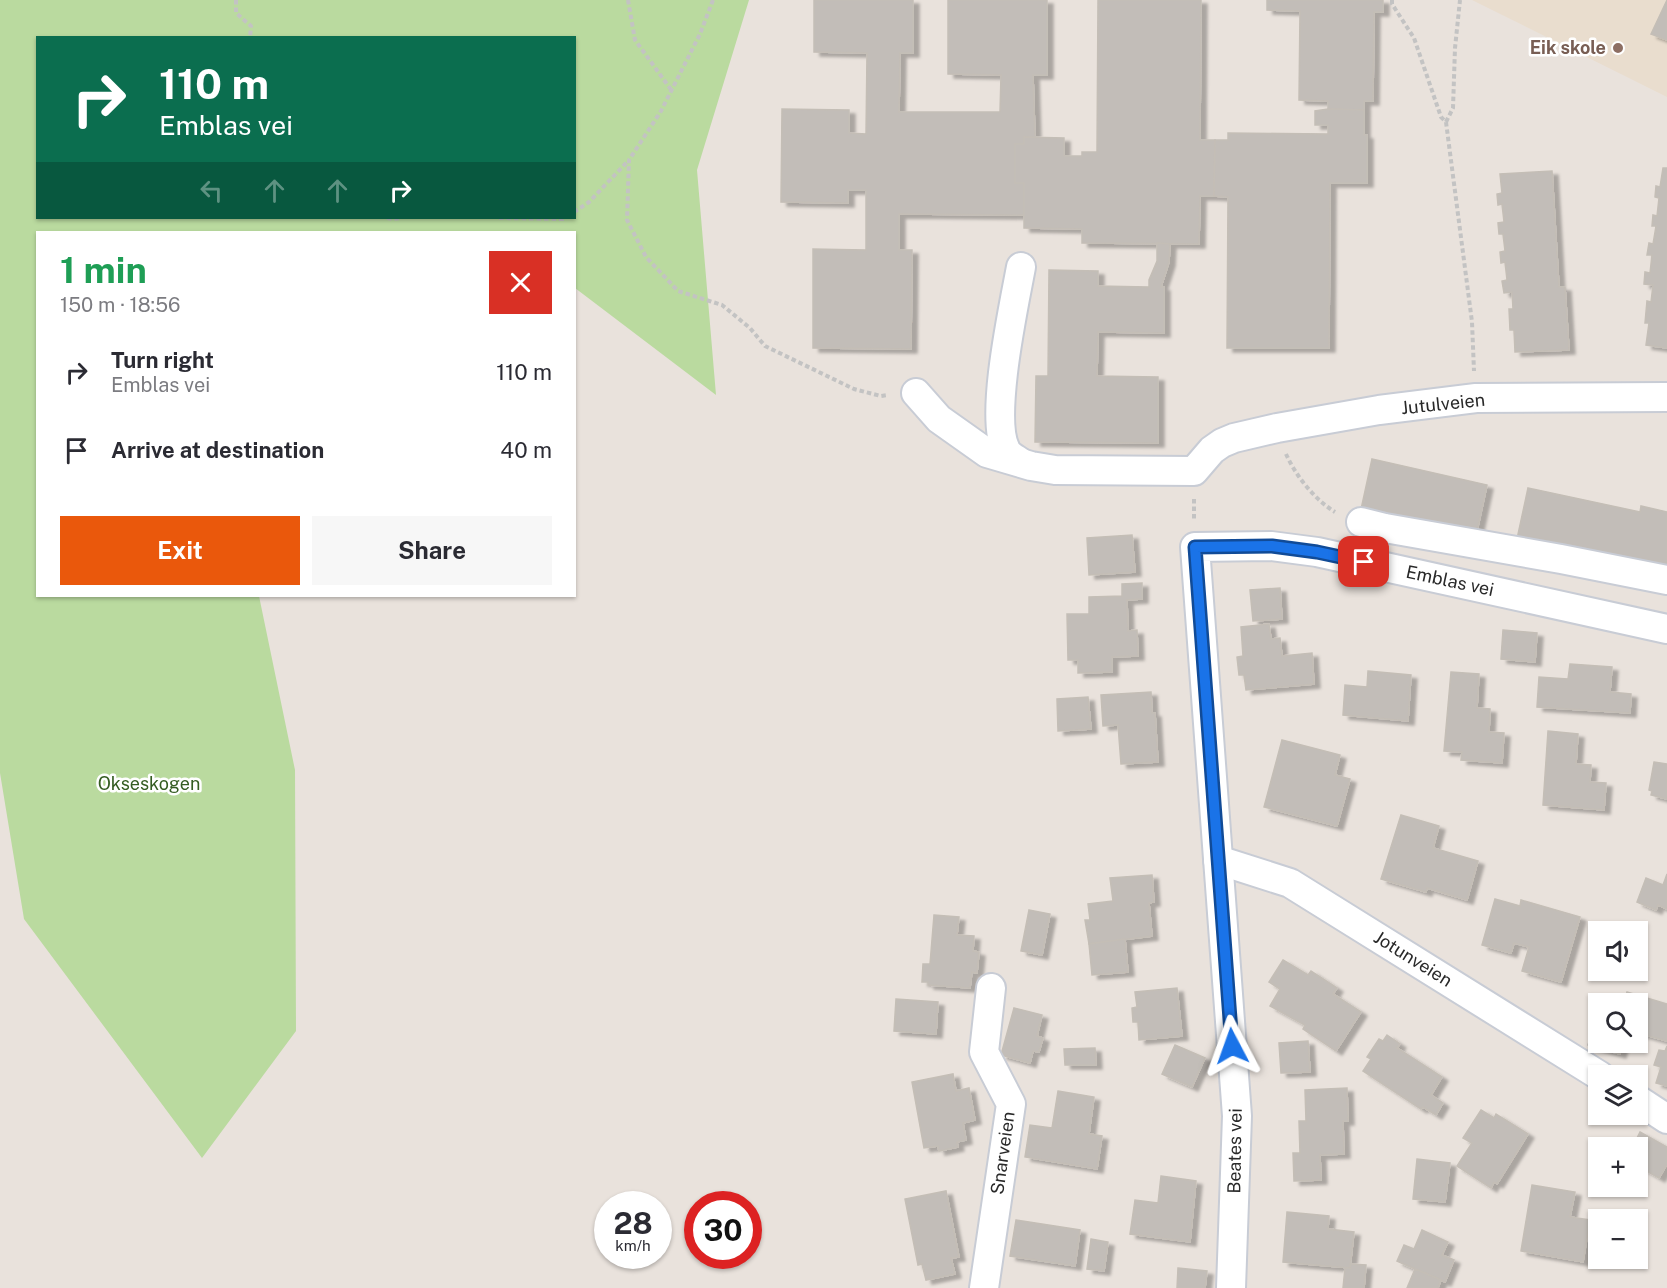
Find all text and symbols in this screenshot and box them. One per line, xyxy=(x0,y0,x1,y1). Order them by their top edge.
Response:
place label: Eik skole xyxy=(1530,37,1606,58)
marker: Eik skole xyxy=(1611,41,1625,55)
text: 110 m xyxy=(159,59,269,108)
icon: right xyxy=(60,60,138,138)
text: Emblas vei xyxy=(159,109,293,141)
icon: left xyxy=(195,174,228,207)
icon: ahead xyxy=(258,174,291,207)
icon: ahead xyxy=(321,174,354,207)
icon: right xyxy=(384,174,417,207)
text: 1 min xyxy=(60,249,147,291)
button: close xyxy=(489,251,552,314)
text: 150 m · 18:56 xyxy=(60,293,180,317)
text: Turn right xyxy=(111,347,214,373)
icon: right xyxy=(60,356,93,389)
text: 110 m xyxy=(496,359,552,385)
text: Emblas vei xyxy=(111,373,210,397)
street label: Jutulveien xyxy=(1400,389,1486,418)
icon: arrive xyxy=(60,434,93,467)
text: Arrive at destination xyxy=(111,437,324,463)
text: 40 m xyxy=(500,437,552,463)
button: Exit xyxy=(60,516,300,585)
button: Share xyxy=(312,516,552,585)
pin xyxy=(1338,536,1389,587)
icon: arrive xyxy=(1347,545,1380,578)
street label: Emblas vei xyxy=(1404,561,1496,600)
park label: Okseskogen xyxy=(98,773,200,794)
map controls xyxy=(1588,921,1648,1269)
button: sound xyxy=(1588,921,1648,981)
street label: Jotunveien xyxy=(1370,926,1456,991)
button: search xyxy=(1588,993,1648,1053)
position arrow xyxy=(1200,1014,1264,1078)
button: layers xyxy=(1588,1065,1648,1125)
street label: Beates vei xyxy=(1223,1108,1246,1194)
street label: Snarveien xyxy=(986,1110,1019,1196)
button: + xyxy=(1588,1137,1648,1197)
speed limit sign: 30 xyxy=(684,1191,762,1269)
text: 28 xyxy=(613,1205,653,1241)
button: − xyxy=(1588,1209,1648,1269)
text: km/h xyxy=(615,1237,651,1254)

